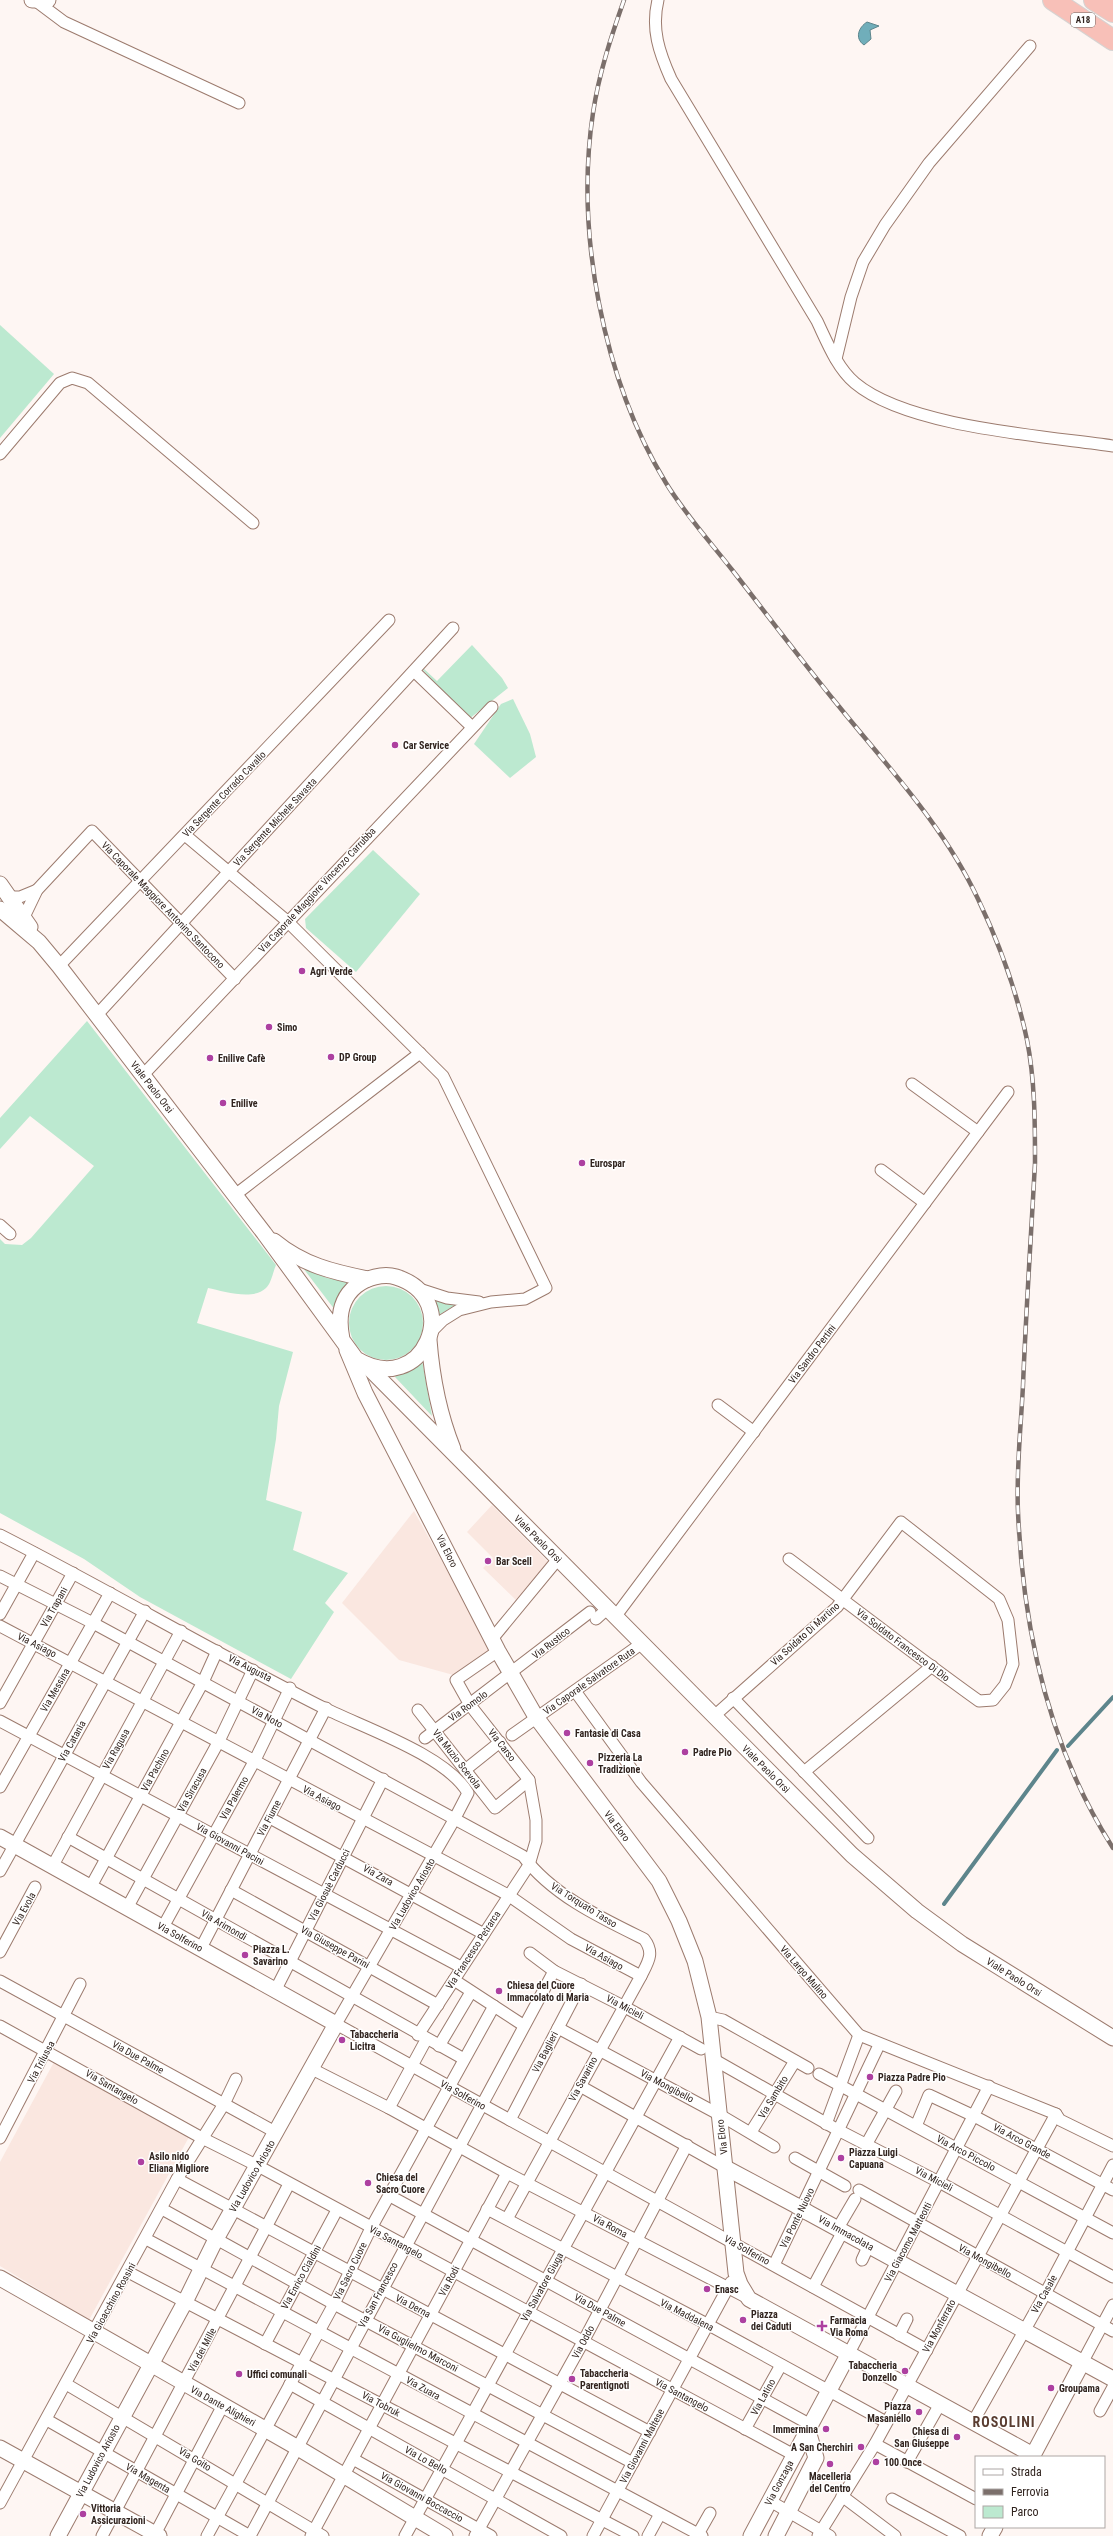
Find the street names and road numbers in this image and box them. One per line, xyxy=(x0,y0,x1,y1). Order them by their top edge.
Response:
road number: A18 xyxy=(1071,13,1095,27)
street label: Via Sergente Corrado Cavallo xyxy=(180,749,268,839)
street label: Via Sergente Michele Savasta xyxy=(231,775,319,868)
street label: Via Caporale Maggiore Vincenzo Carrubba xyxy=(256,825,378,955)
street label: Via Caporale Maggiore Antonino Santocono xyxy=(99,839,227,971)
street label: Viale Paolo Orsi xyxy=(128,1059,176,1115)
street label: Via Sandro Pertini xyxy=(786,1322,838,1386)
street label: Viale Paolo Orsi xyxy=(512,1513,564,1565)
street label: Via Eloro xyxy=(434,1533,460,1569)
street label: Via Trapani xyxy=(38,1585,70,1629)
street label: Via Soldato Di Martino xyxy=(768,1600,842,1668)
street label: Via Soldato Francesco Di Dio xyxy=(854,1606,952,1684)
street label: Via Rustico xyxy=(530,1625,572,1661)
street label: Via Asiago xyxy=(16,1630,58,1660)
street label: Via Caporale Salvatore Ruta xyxy=(541,1645,637,1717)
street label: Via Augusta xyxy=(226,1652,274,1684)
street label: Via Messina xyxy=(38,1666,72,1714)
street label: Via Romolo xyxy=(446,1688,490,1724)
street label: Via Noto xyxy=(249,1704,285,1730)
street label: Via Catania xyxy=(56,1718,88,1763)
street label: Via Ragusa xyxy=(100,1727,132,1771)
street label: Via Muzio Scevola xyxy=(430,1727,484,1791)
street label: Via Carso xyxy=(486,1727,518,1763)
street label: Viale Paolo Orsi xyxy=(740,1743,792,1795)
street label: Via Pachino xyxy=(139,1747,171,1793)
street label: Via Siracusa xyxy=(175,1766,209,1814)
street label: Via Palermo xyxy=(218,1774,250,1822)
street label: Via Asiago xyxy=(301,1783,343,1813)
street label: Via Fiume xyxy=(255,1798,283,1838)
street label: Via Eloro xyxy=(602,1809,632,1843)
street label: Via Giovanni Pacini xyxy=(194,1821,266,1867)
street label: Via Giosuè Carducci xyxy=(306,1847,352,1923)
street label: Via Ludovico Ariosto xyxy=(387,1856,437,1932)
street label: Via Zara xyxy=(361,1862,395,1888)
street label: Via Torquato Tasso xyxy=(549,1880,619,1930)
street label: Via Evola xyxy=(10,1890,38,1927)
street label: Via Arimondi xyxy=(199,1908,249,1942)
street label: Via Francesco Petrarca xyxy=(444,1909,503,1991)
street label: Via Solferino xyxy=(155,1920,205,1954)
street label: Via Giuseppe Parini xyxy=(299,1924,371,1970)
street label: Via Asiago xyxy=(583,1942,625,1972)
street label: Via Largo Mulino xyxy=(778,1943,830,2001)
street label: Viale Paolo Orsi xyxy=(984,1956,1044,1998)
street label: Via Micieli xyxy=(604,1993,646,2021)
street label: Via Baglieri xyxy=(530,2030,560,2074)
street label: Via Due Palme xyxy=(110,2038,166,2076)
street label: Via Trilussa xyxy=(25,2039,57,2085)
street label: Via Savarino xyxy=(567,2055,599,2103)
street label: Via Santangelo xyxy=(84,2067,140,2107)
street label: Via Mongibello xyxy=(638,2067,696,2105)
street label: Via Sambito xyxy=(756,2074,790,2120)
street label: Via Solferino xyxy=(438,2078,488,2112)
street label: Via Eloro xyxy=(714,2119,730,2155)
street label: Via Arco Grande xyxy=(991,2121,1053,2161)
street label: Via Arco Piccolo xyxy=(935,2133,997,2173)
street label: Via Ludovico Ariosto xyxy=(227,2138,277,2214)
street label: Via Micieli xyxy=(913,2165,955,2193)
street label: Via Ponte Nuovo xyxy=(778,2186,816,2250)
street label: Via Giacomo Matteotti xyxy=(882,2200,934,2284)
street label: Via Roma xyxy=(591,2212,629,2240)
street label: Via Immacolata xyxy=(816,2213,876,2253)
street label: Via Santangelo xyxy=(367,2223,425,2261)
street label: Via Solferino xyxy=(722,2233,772,2267)
street label: Via Sacro Cuore xyxy=(331,2240,369,2302)
street label: Via Mongibello xyxy=(957,2242,1013,2280)
street label: Via Enrico Cialdini xyxy=(279,2243,323,2311)
street label: Via Salvatore Giuga xyxy=(519,2251,566,2323)
street label: Via San Francesco xyxy=(356,2260,400,2330)
street label: Via Gioacchino Rossini xyxy=(84,2261,138,2345)
street label: Via Rodi xyxy=(436,2264,462,2298)
street label: Via Casale xyxy=(1029,2273,1059,2315)
street label: Via Due Palme xyxy=(572,2291,628,2329)
street label: Via Derna xyxy=(394,2292,433,2320)
street label: Via Maddalena xyxy=(658,2297,716,2333)
street label: Via Monferrato xyxy=(920,2297,958,2355)
street label: Via Guglielmo Marconi xyxy=(376,2322,460,2374)
street label: Via Oddo xyxy=(570,2324,596,2360)
street label: Via dei Mille xyxy=(186,2326,218,2374)
street label: Via Zuara xyxy=(404,2374,442,2402)
street label: Via Santangelo xyxy=(653,2376,711,2414)
street label: Via Latino xyxy=(749,2377,777,2417)
street label: Via Dante Alighieri xyxy=(189,2384,257,2428)
street label: Via Tobruk xyxy=(360,2389,402,2419)
street label: Via Giovanni Maltese xyxy=(618,2407,666,2485)
street label: Via Ludovico Ariosto xyxy=(74,2423,122,2499)
street label: Via Lo Bello xyxy=(403,2444,449,2476)
street label: Via Goito xyxy=(177,2445,213,2473)
street label: Via Gonzaga xyxy=(762,2458,796,2508)
street label: Via Magenta xyxy=(124,2461,172,2495)
street label: Via Giovanni Boccaccio xyxy=(379,2470,465,2524)

